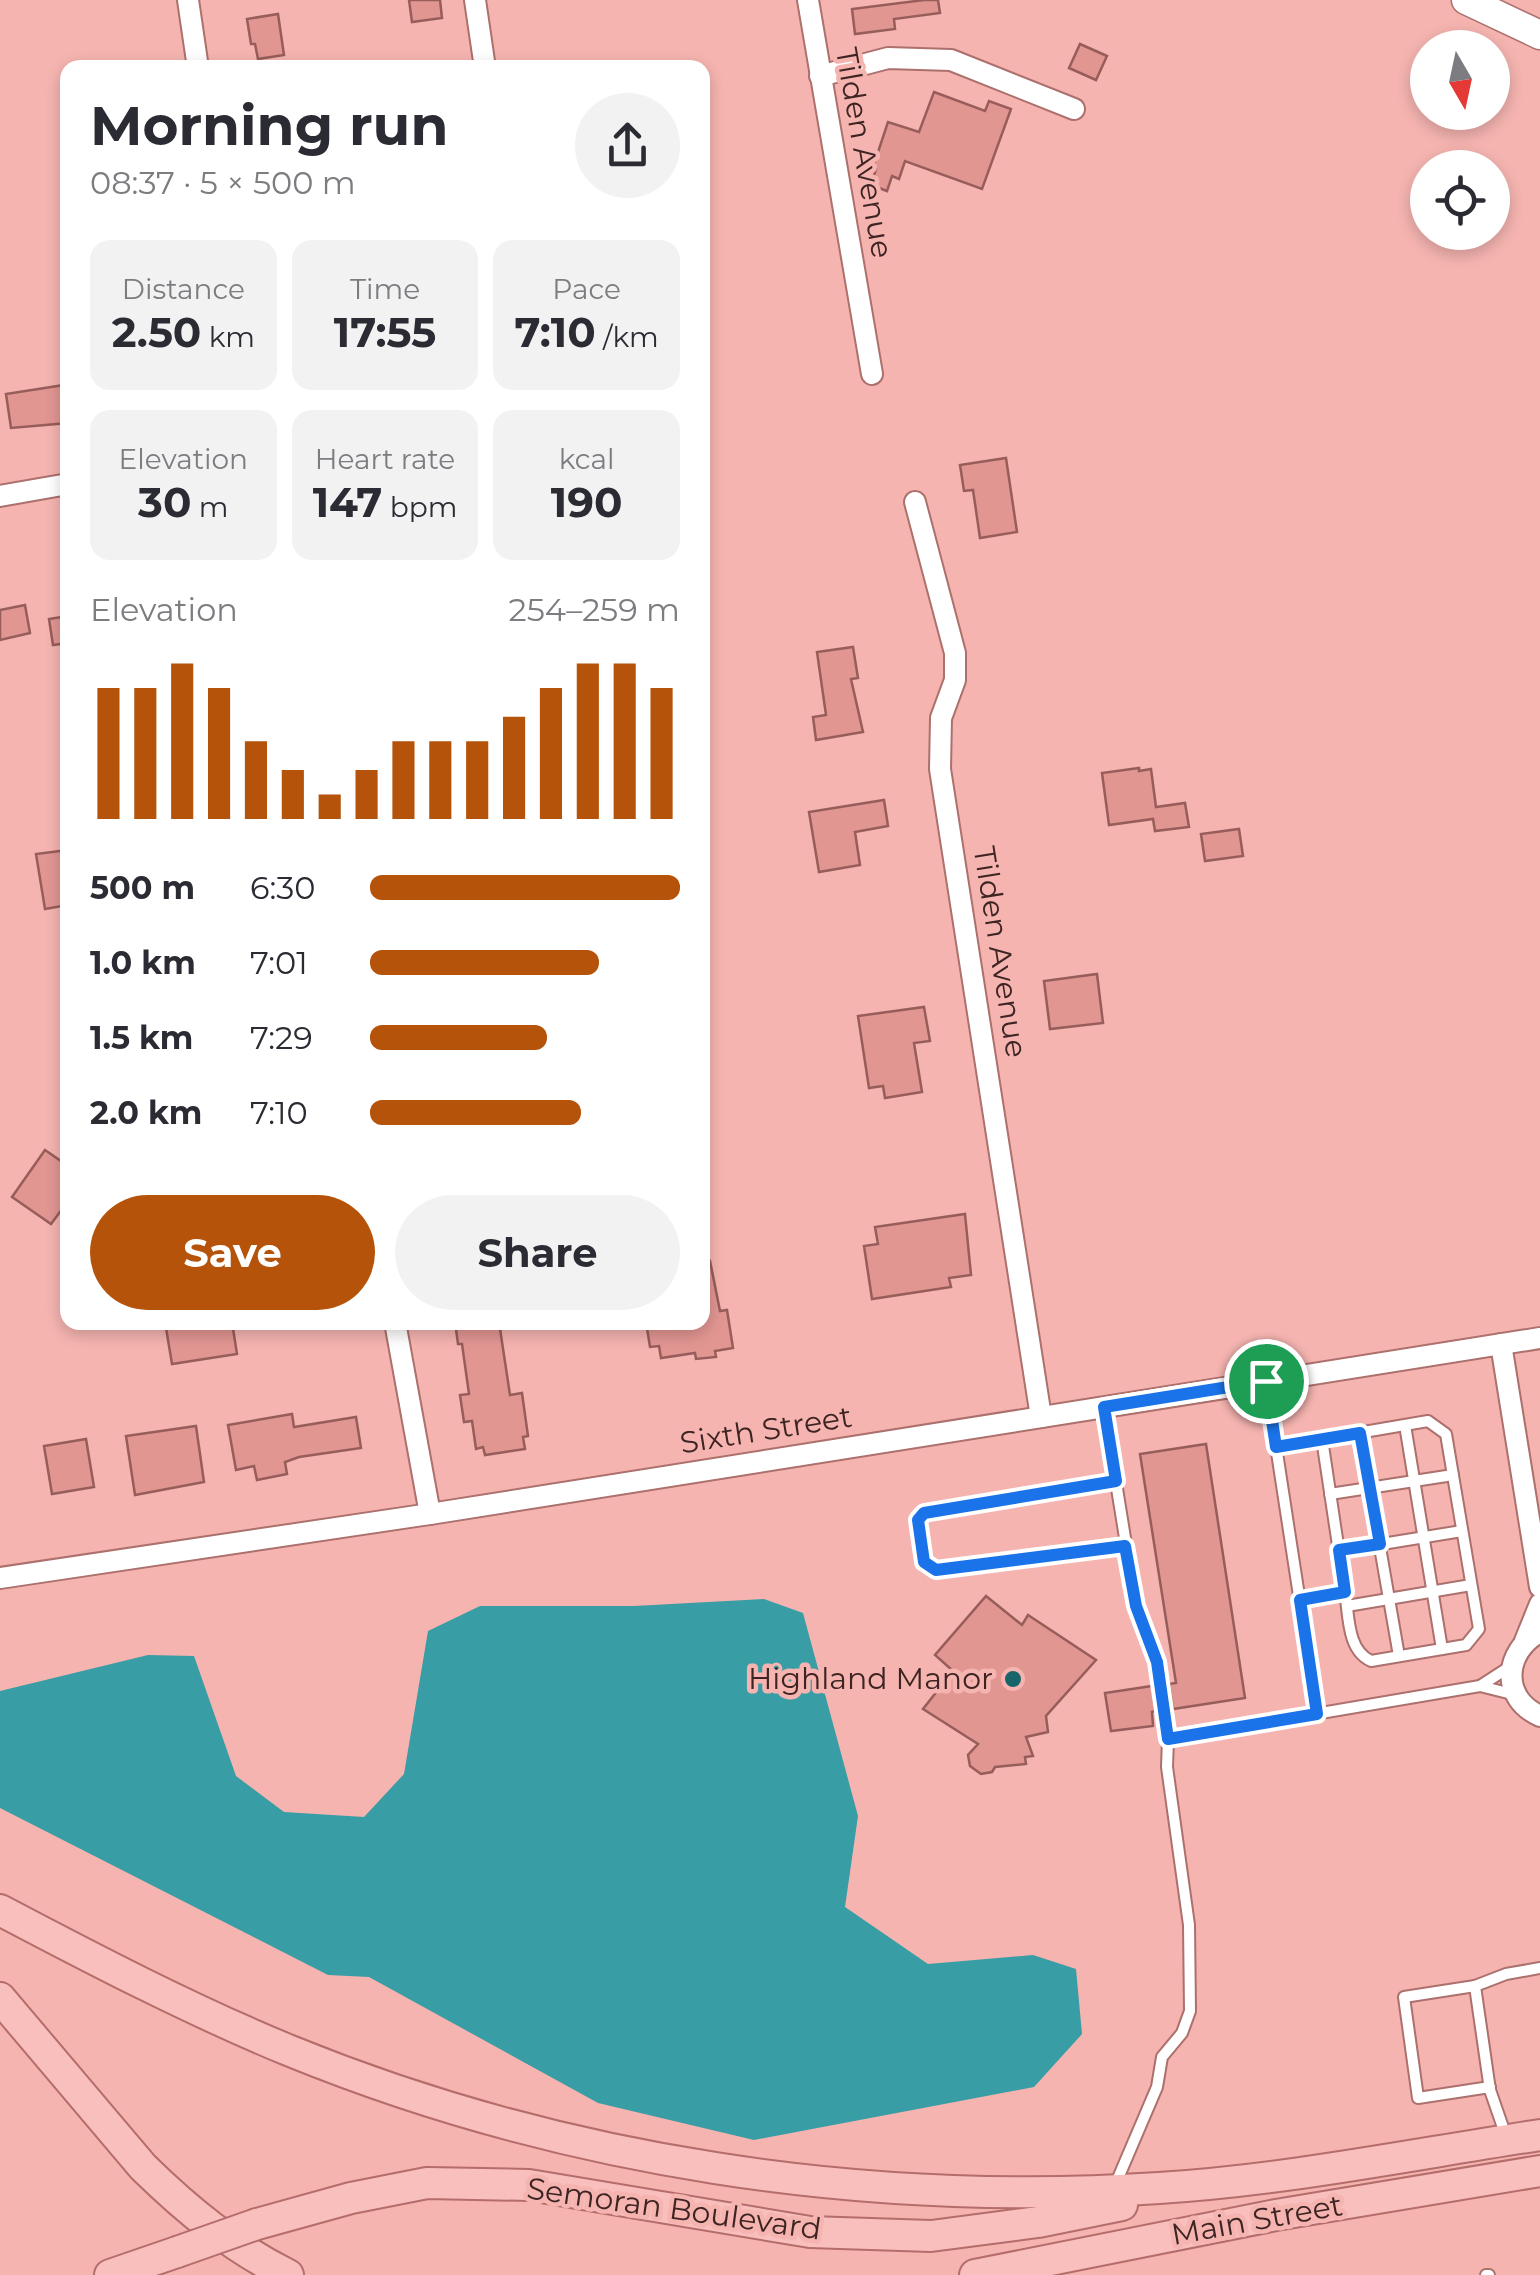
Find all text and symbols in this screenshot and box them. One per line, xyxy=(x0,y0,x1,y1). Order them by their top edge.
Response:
north arrow xyxy=(1410,30,1510,130)
map controls xyxy=(1410,30,1510,250)
street label: Tilden Avenue xyxy=(828,45,901,261)
text: Morning run xyxy=(90,92,448,159)
button: share xyxy=(575,93,680,198)
button: locate xyxy=(1410,150,1510,250)
text: 08:37 · 5 × 500 m xyxy=(90,163,356,202)
text: Distance xyxy=(122,272,245,306)
text: Time xyxy=(350,272,420,306)
text: Pace xyxy=(552,272,621,306)
text: 2.50 xyxy=(112,306,201,358)
text: 17:55 xyxy=(334,306,436,358)
text: 7:10 xyxy=(515,306,596,358)
text: km xyxy=(201,320,255,354)
text: /km xyxy=(596,320,659,354)
text: Elevation xyxy=(119,442,248,476)
text: Heart rate xyxy=(315,442,455,476)
text: kcal xyxy=(559,442,615,476)
text: 30 xyxy=(138,476,192,528)
text: 147 xyxy=(313,476,382,528)
text: 190 xyxy=(551,476,623,528)
text: m xyxy=(192,490,229,524)
text: bpm xyxy=(382,490,457,524)
text: Elevation xyxy=(90,590,238,629)
text: 254–259 m xyxy=(509,590,680,629)
street label: Tilden Avenue xyxy=(966,844,1035,1060)
text: 500 m xyxy=(90,868,195,907)
text: 6:30 xyxy=(250,868,316,907)
text: 1.0 km xyxy=(90,943,196,982)
text: 7:01 xyxy=(250,943,308,982)
text: 1.5 km xyxy=(90,1018,193,1057)
text: 7:29 xyxy=(250,1018,313,1057)
text: 2.0 km xyxy=(90,1093,202,1132)
text: 7:10 xyxy=(250,1093,308,1132)
button: Save xyxy=(90,1195,375,1310)
button: Share xyxy=(395,1195,680,1310)
pin xyxy=(1224,1339,1309,1424)
icon: arrive xyxy=(1239,1354,1294,1409)
street label: Sixth Street xyxy=(677,1398,855,1461)
place label: Highland Manor xyxy=(748,1660,993,1697)
marker: Highland Manor xyxy=(1002,1668,1024,1690)
street label: Semoran Boulevard xyxy=(525,2170,824,2247)
street label: Main Street xyxy=(1168,2186,1345,2253)

